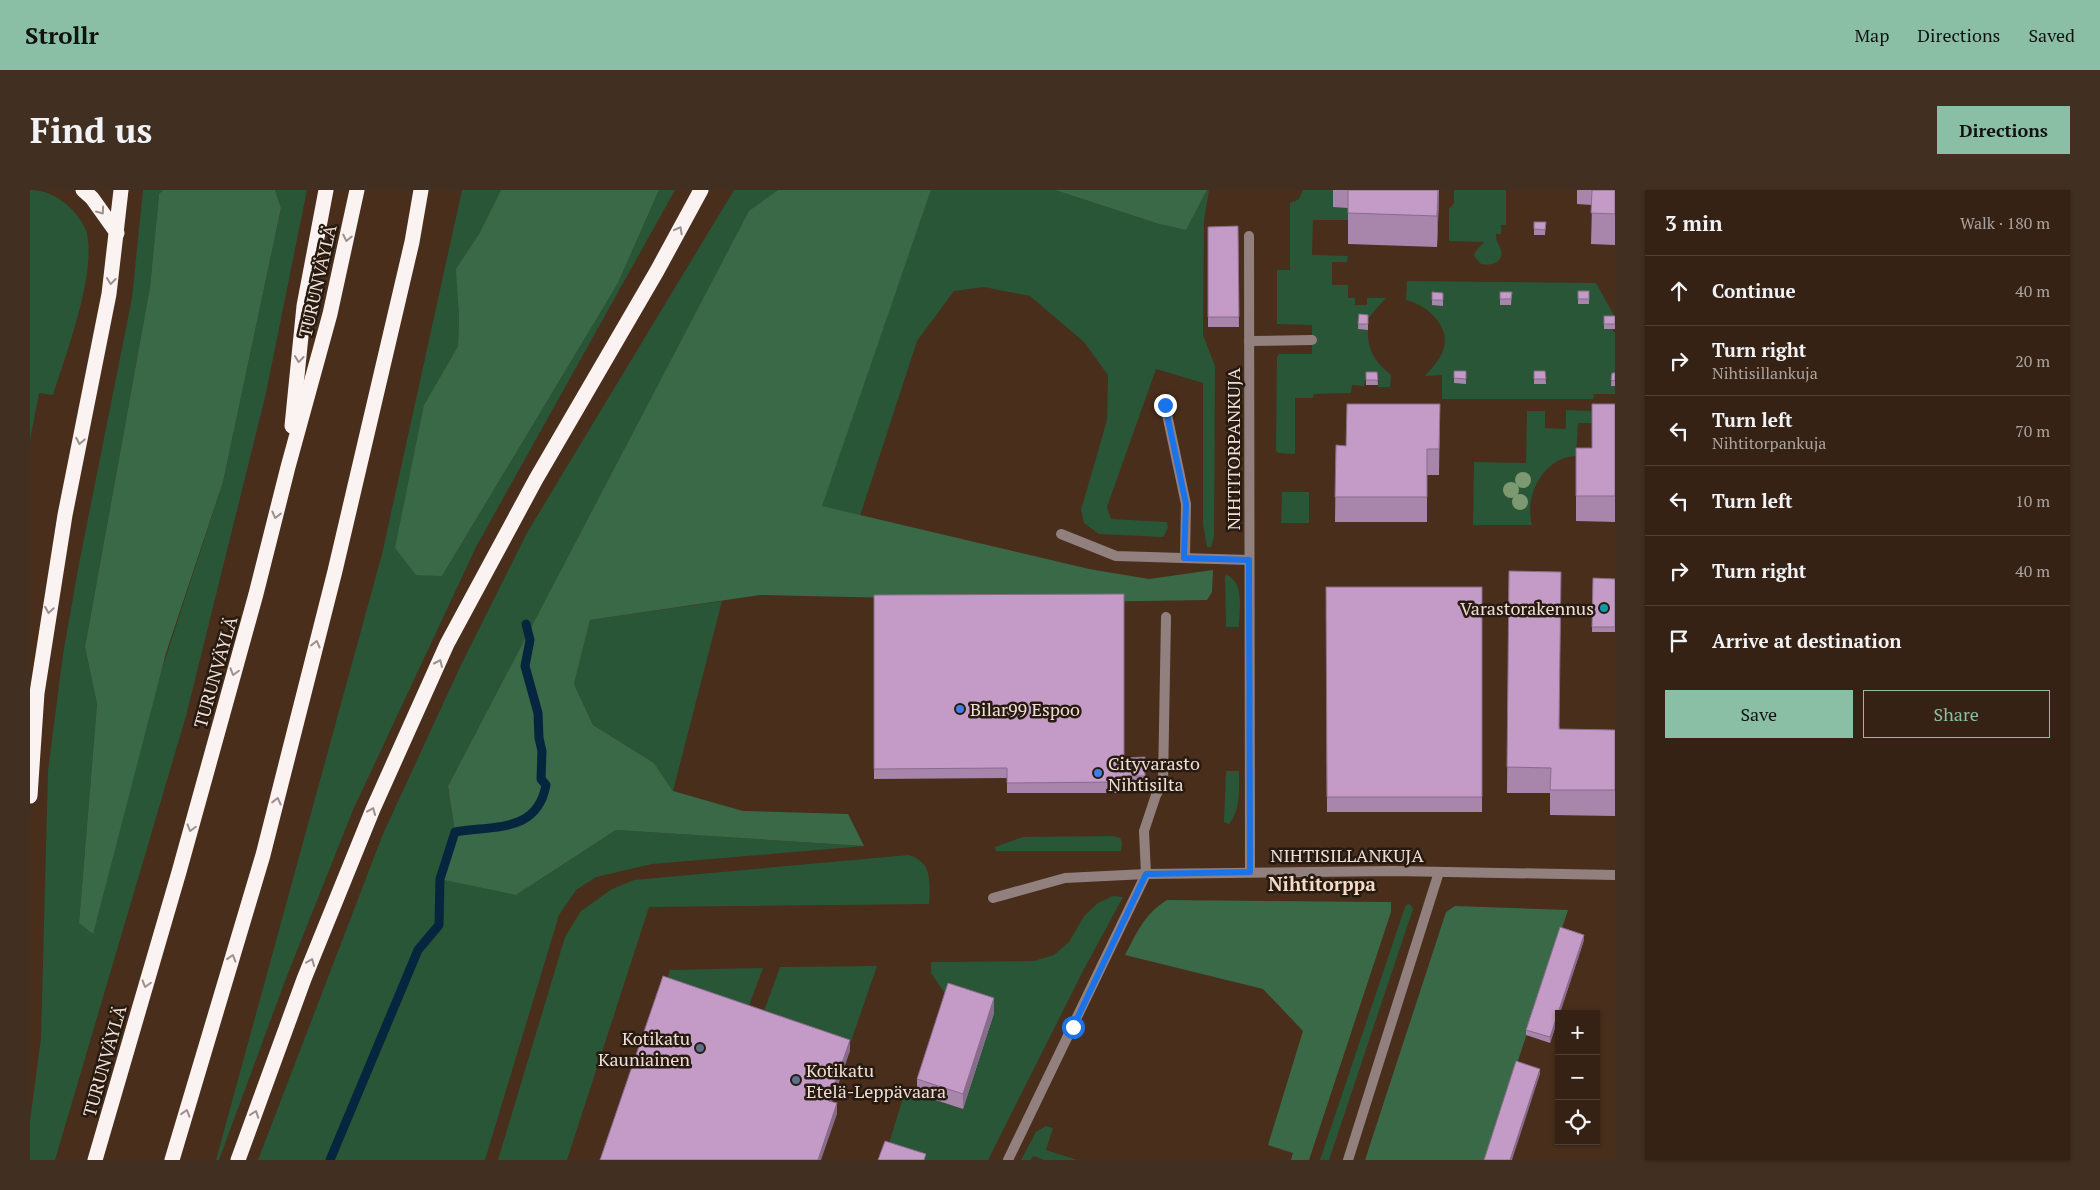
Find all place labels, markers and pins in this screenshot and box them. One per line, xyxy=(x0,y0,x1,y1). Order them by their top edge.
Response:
place label: Varastorakennus xyxy=(1460,596,1594,620)
marker: Varastorakennus xyxy=(1598,602,1610,614)
place label: Bilar99 Espoo xyxy=(970,697,1080,721)
marker: Bilar99 Espoo xyxy=(954,703,966,715)
place label: Cityvarasto Nihtisilta xyxy=(1108,751,1200,796)
marker: Cityvarasto Nihtisilta xyxy=(1092,767,1104,779)
place label: Kotikatu Kauniainen xyxy=(598,1026,690,1071)
marker: Kotikatu Kauniainen xyxy=(694,1042,706,1054)
place label: Kotikatu Etelä-Leppävaara xyxy=(806,1058,946,1103)
marker: Kotikatu Etelä-Leppävaara xyxy=(790,1074,802,1086)

